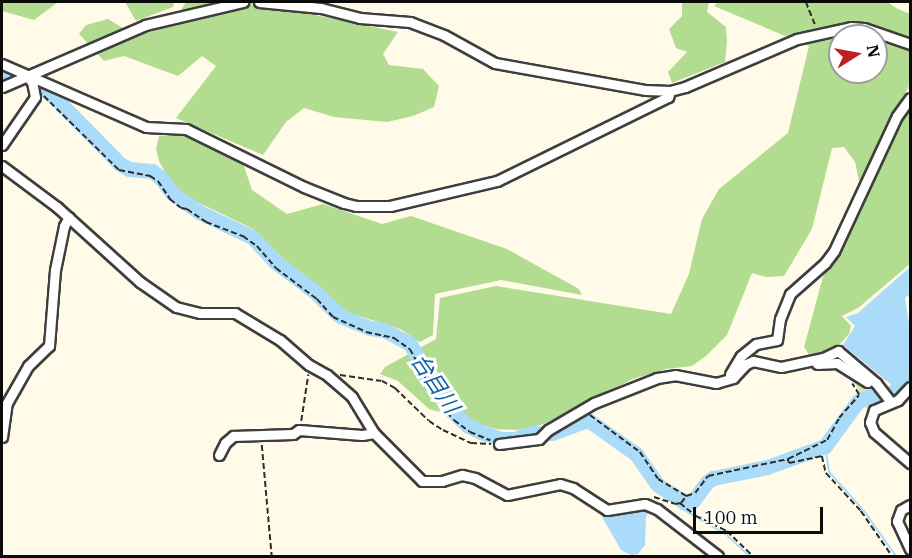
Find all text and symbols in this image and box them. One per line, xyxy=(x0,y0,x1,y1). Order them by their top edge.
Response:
north arrow xyxy=(828,24,888,84)
text: N xyxy=(863,43,885,59)
water label: 台目川 xyxy=(407,348,465,418)
scale bar xyxy=(696,495,826,533)
text: 100 m xyxy=(704,506,758,529)

